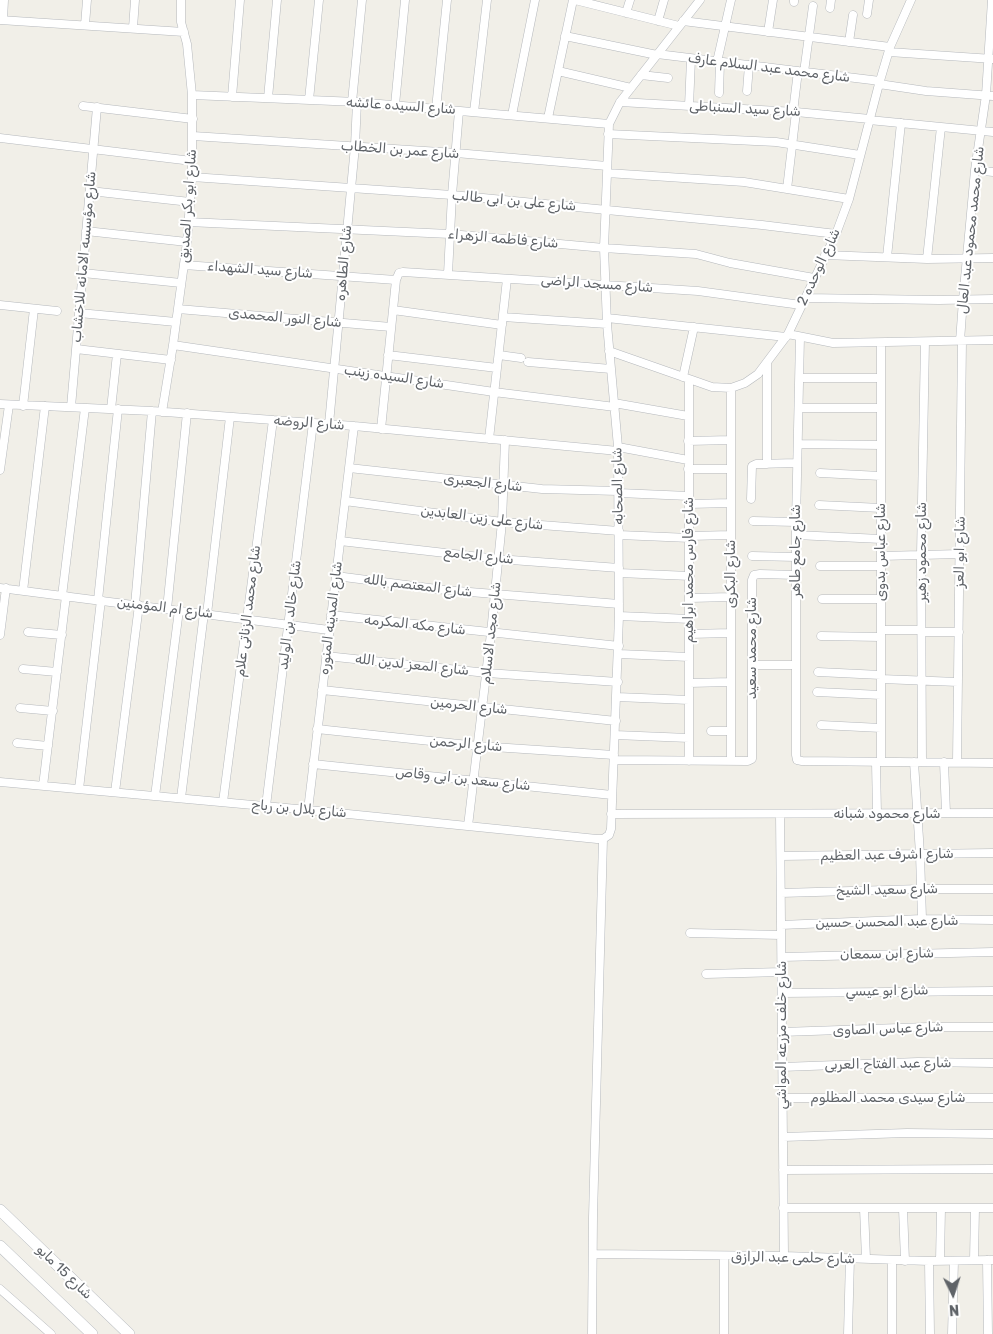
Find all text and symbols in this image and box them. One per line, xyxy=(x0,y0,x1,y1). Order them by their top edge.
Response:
street label: شارع محمد عبد السلام عارف xyxy=(687,50,851,86)
street label: شارع السيده عائشه xyxy=(345,94,457,118)
street label: شارع سيد السنباطى xyxy=(689,98,801,120)
street label: شارع عمر بن الخطاب xyxy=(340,137,460,163)
street label: شارع محمد محمود عبد العال xyxy=(954,145,988,315)
street label: شارع ابو بكر الصديق xyxy=(176,148,200,264)
street label: شارع مؤسسه الامانه للاخشاب xyxy=(68,171,100,343)
street label: شارع على بن ابى طالب xyxy=(451,187,577,215)
street label: شارع الطاهره xyxy=(332,224,356,302)
street label: شارع فاطمه الزهراء xyxy=(447,226,559,252)
street label: شارع الوحده 2 xyxy=(794,226,844,308)
street label: شارع سيد الشهداء xyxy=(207,258,313,282)
street label: شارع مسجد الراضى xyxy=(540,272,654,296)
street label: شارع النور المحمدى xyxy=(228,305,342,331)
street label: شارع السيده زينب xyxy=(343,362,445,392)
street label: شارع الروضه xyxy=(273,412,345,434)
street label: شارع الصحابه xyxy=(609,447,627,525)
street label: شارع الجعبرى xyxy=(443,470,523,496)
street label: شارع فارس محمد ابراهيم xyxy=(681,497,697,643)
street label: شارع على زين العابدين xyxy=(420,502,544,534)
street label: شارع محمود زهير xyxy=(914,502,930,602)
street label: شارع عباس بدوى xyxy=(873,503,889,601)
street label: شارع جامع طاهر xyxy=(788,504,804,598)
street label: شارع ابو العز xyxy=(951,516,969,588)
street label: شارع البكرى xyxy=(723,540,739,608)
street label: شارع محمد الزناتى علام xyxy=(232,544,264,678)
street label: شارع الجامع xyxy=(443,544,515,568)
street label: شارع خالد بن الوليد xyxy=(275,559,305,671)
street label: شارع المدينه المنوره xyxy=(316,560,346,676)
street label: شارع المعتصم بالله xyxy=(363,571,473,601)
street label: شارع مجد الاسلام xyxy=(477,581,505,685)
street label: شارع ام المؤمنين xyxy=(116,594,214,622)
street label: شارع محمد سعيد xyxy=(744,597,760,699)
street label: شارع مكه المكرمه xyxy=(363,611,467,639)
street label: شارع المعز لدين الله xyxy=(354,651,470,679)
street label: شارع الحرمين xyxy=(430,694,508,718)
street label: شارع الرحمن xyxy=(429,732,503,756)
street label: شارع سعد بن ابى وقاص xyxy=(395,764,531,794)
street label: شارع بلال بن رباح xyxy=(251,796,347,822)
street label: شارع محمود شبانه xyxy=(833,806,941,822)
street label: شارع اشرف عبد العظيم xyxy=(820,845,954,865)
street label: شارع سعيد الشيخ xyxy=(836,881,938,899)
street label: شارع عبد المحسن حسين xyxy=(815,912,959,932)
street label: شارع ابن سمعان xyxy=(840,945,934,963)
street label: شارع خلف مزرعه المواشي xyxy=(774,961,790,1109)
street label: شارع ابو عيسي xyxy=(845,982,929,1000)
street label: شارع عباس الصاوى xyxy=(832,1019,944,1039)
street label: شارع عبد الفتاح العربى xyxy=(824,1054,952,1074)
street label: شارع سيدى محمد المظلوم xyxy=(810,1090,966,1106)
street label: شارع 15 مايو xyxy=(32,1241,96,1303)
street label: شارع حلمى عبد الرازق xyxy=(731,1249,855,1267)
north arrow xyxy=(928,1269,978,1319)
text: N xyxy=(948,1301,960,1318)

